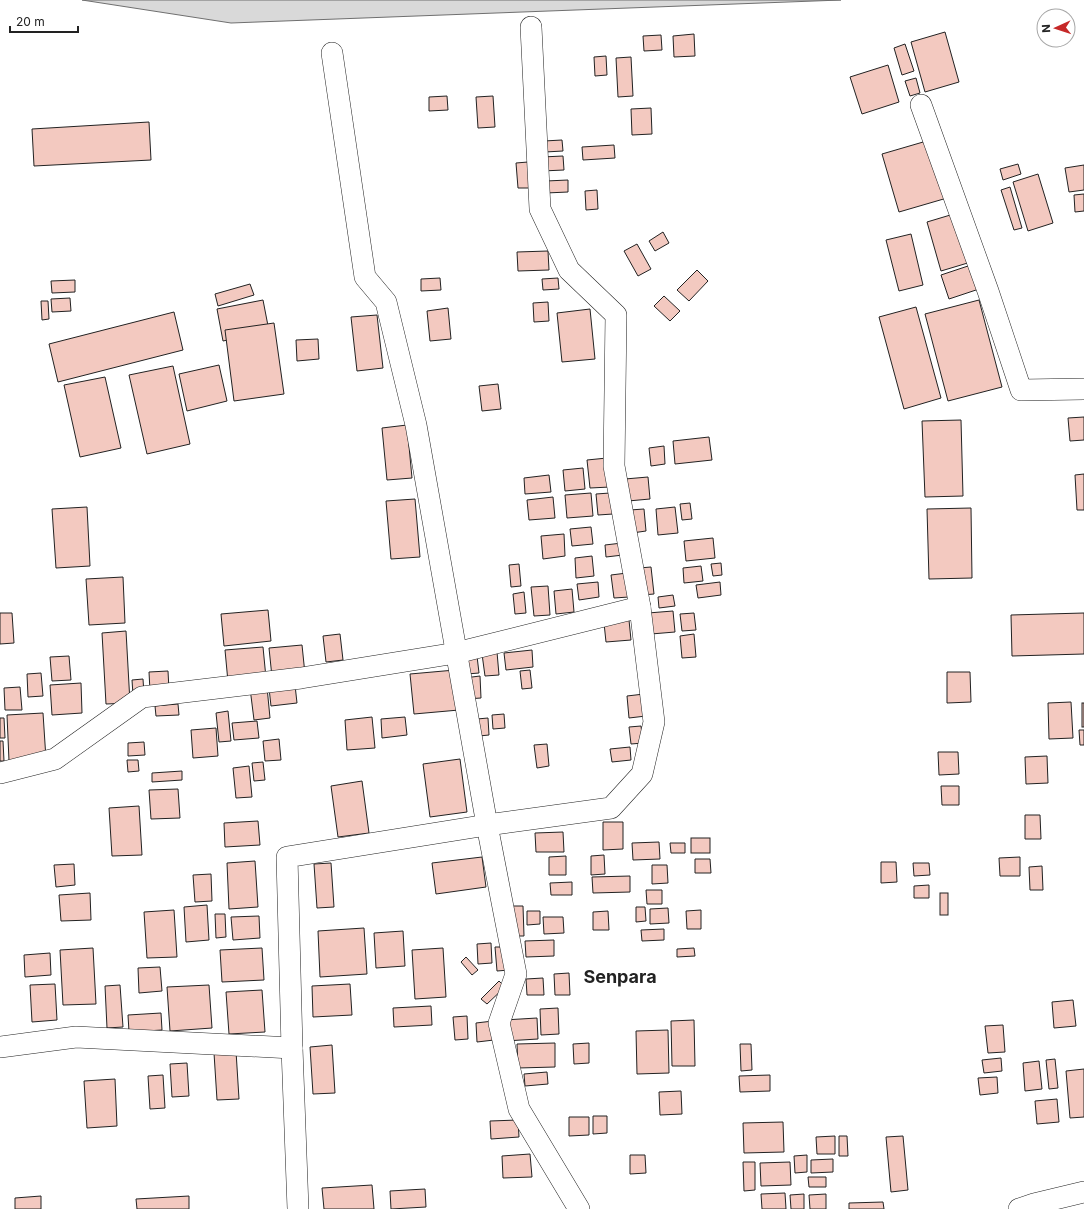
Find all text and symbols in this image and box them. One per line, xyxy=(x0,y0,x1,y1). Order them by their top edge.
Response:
scale bar xyxy=(10,8,78,34)
north arrow xyxy=(1036,8,1076,48)
text: 20 m xyxy=(16,14,45,29)
text: N xyxy=(1039,24,1053,33)
district label: Senpara xyxy=(583,966,657,987)

